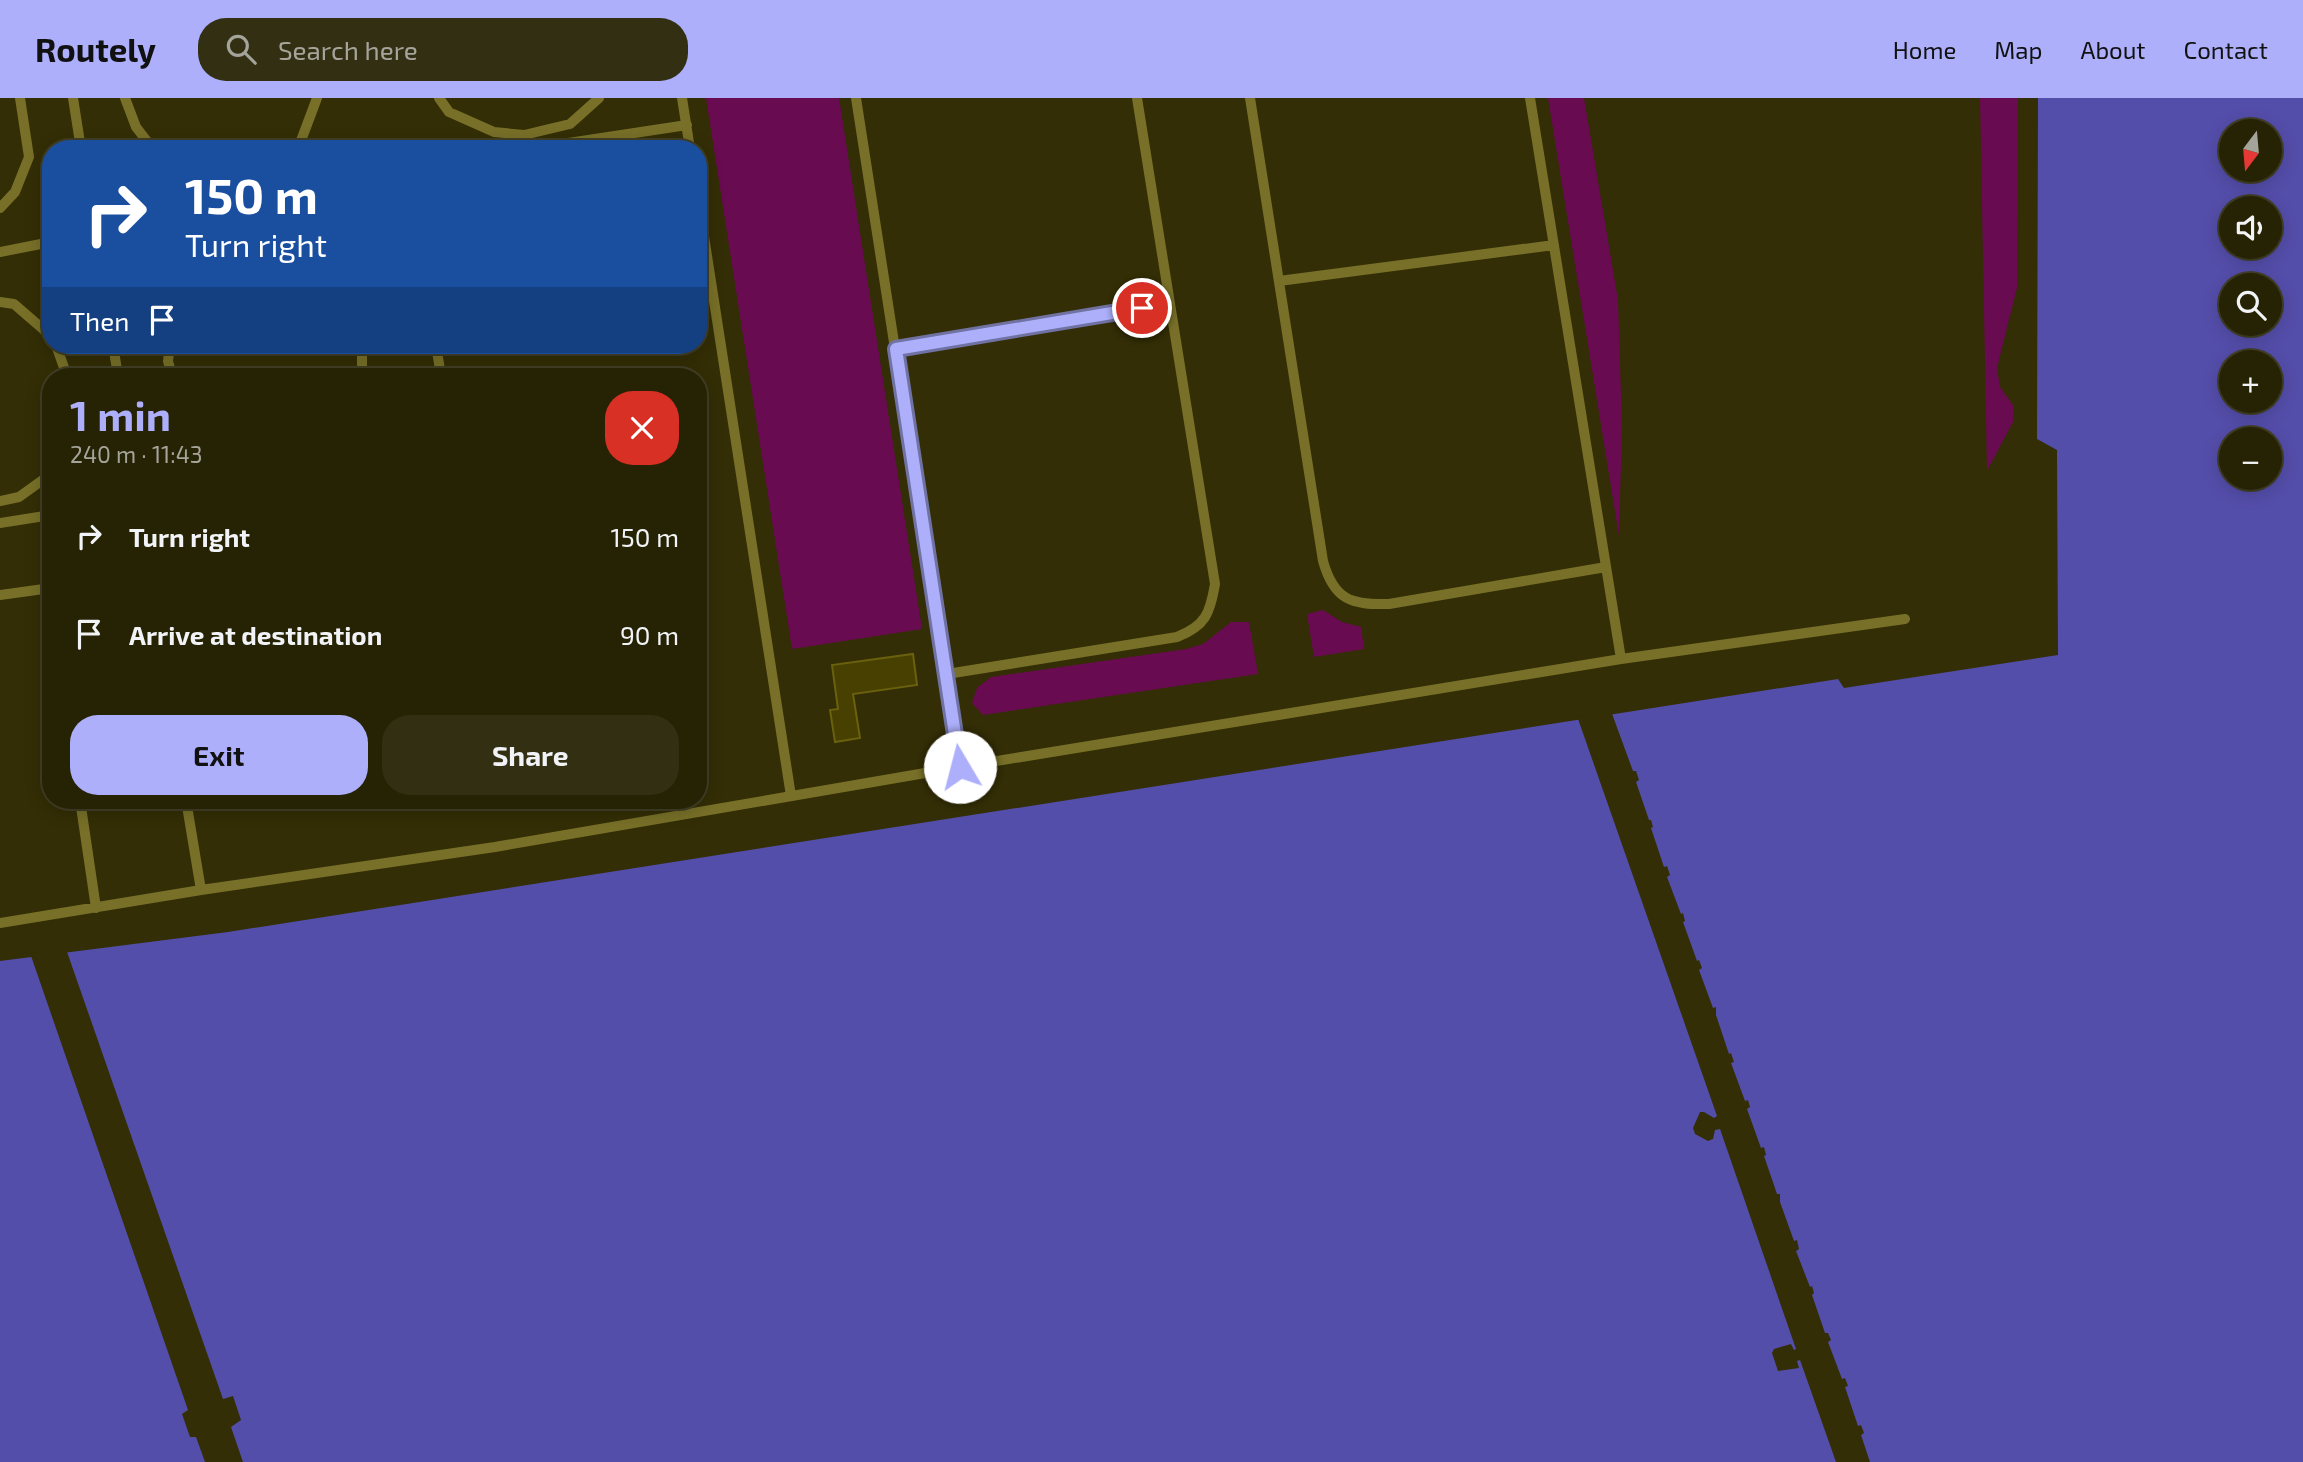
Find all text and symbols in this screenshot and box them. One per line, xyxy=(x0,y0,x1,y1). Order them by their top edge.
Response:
search box xyxy=(198,18,688,81)
text: Routely xyxy=(35,29,156,69)
icon: search xyxy=(222,30,260,68)
text: Search here xyxy=(278,34,418,65)
text: Home xyxy=(1893,35,1956,64)
text: Map xyxy=(1994,35,2042,64)
text: About xyxy=(2080,35,2146,64)
text: Contact xyxy=(2184,35,2268,64)
north arrow xyxy=(2219,119,2282,182)
map controls xyxy=(2219,119,2282,490)
text: 150 m xyxy=(185,165,318,224)
icon: right xyxy=(70,168,161,259)
button: sound xyxy=(2219,196,2282,259)
text: Turn right xyxy=(185,225,327,263)
button: search xyxy=(2219,273,2282,336)
pin xyxy=(1112,278,1172,338)
icon: arrive xyxy=(1123,289,1161,327)
icon: arrive xyxy=(143,301,181,339)
text: Then xyxy=(70,305,129,336)
button: + xyxy=(2219,350,2282,413)
text: 1 min xyxy=(70,389,171,439)
button: close xyxy=(605,391,679,465)
button: − xyxy=(2219,427,2282,490)
text: 240 m · 11:43 xyxy=(70,440,203,468)
icon: right xyxy=(70,517,108,555)
text: Turn right xyxy=(129,521,250,552)
text: 150 m xyxy=(610,521,679,552)
icon: arrive xyxy=(70,615,108,653)
text: Arrive at destination xyxy=(129,619,382,650)
text: 90 m xyxy=(620,619,679,650)
button: Exit xyxy=(70,715,368,795)
button: Share xyxy=(382,715,679,795)
position arrow xyxy=(923,730,997,804)

